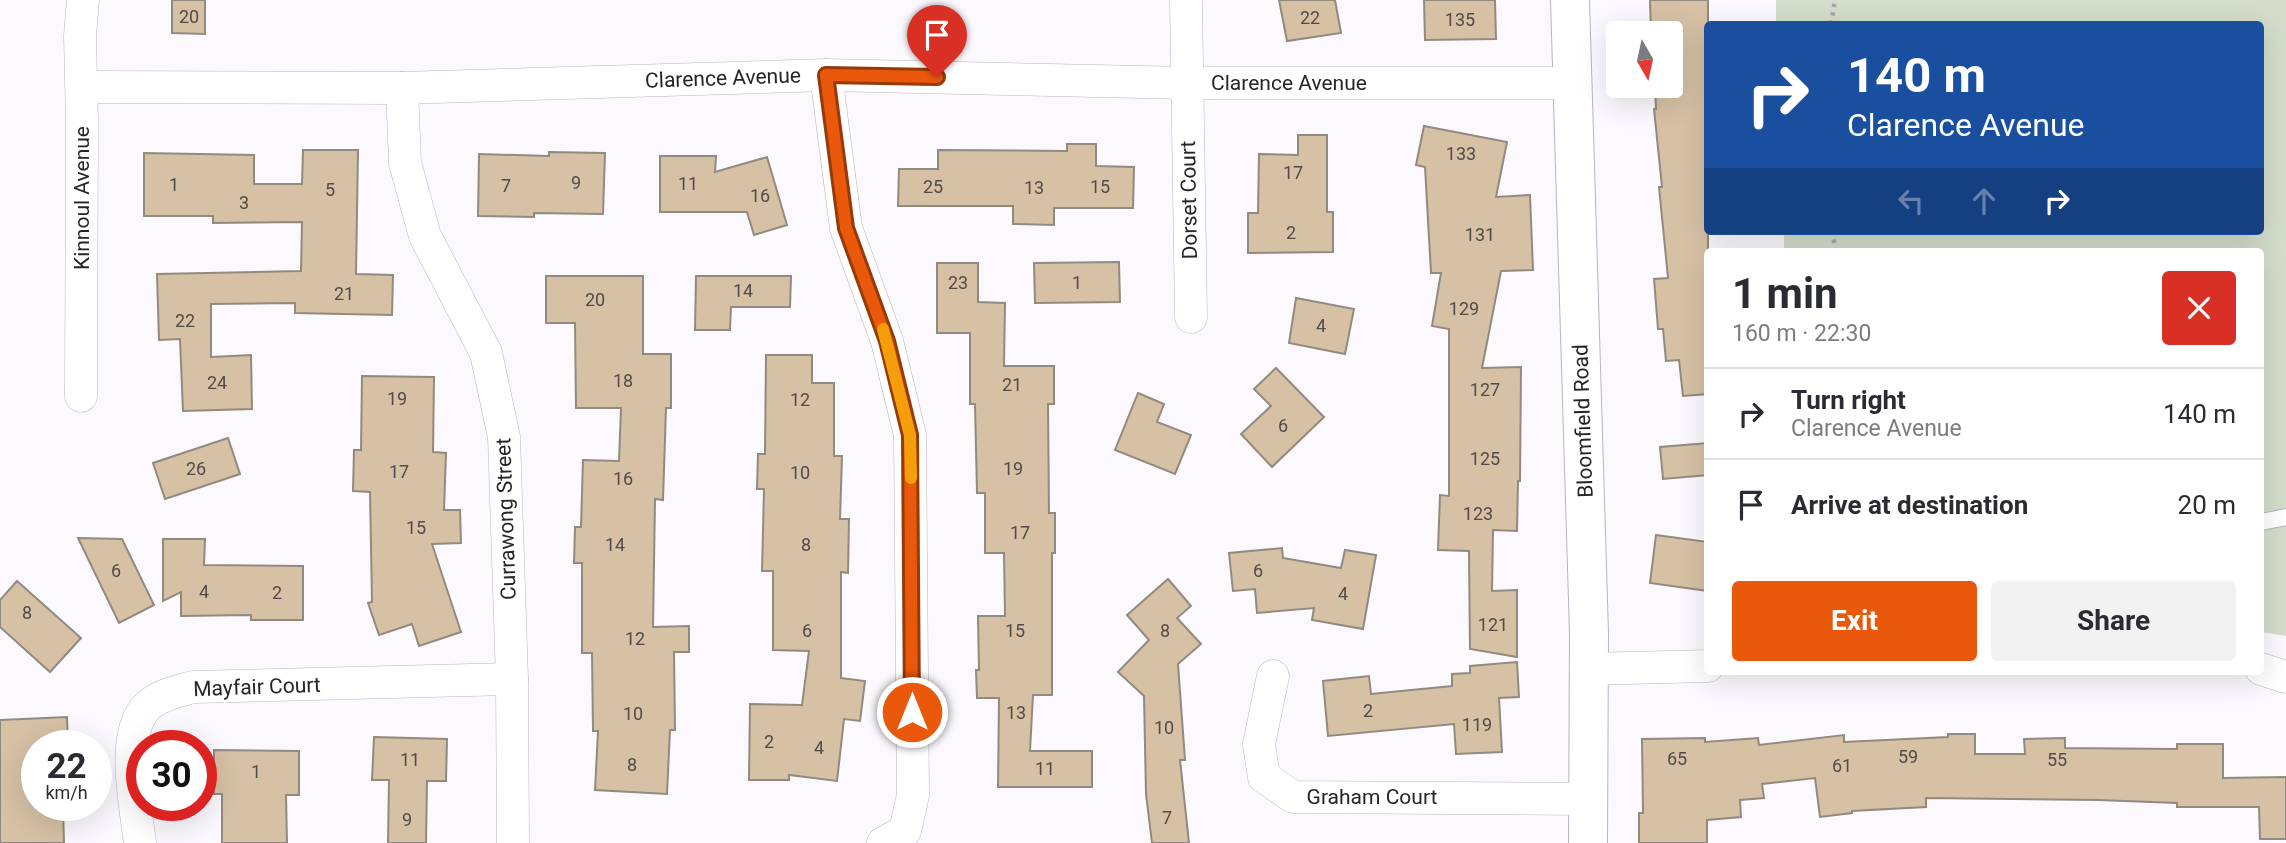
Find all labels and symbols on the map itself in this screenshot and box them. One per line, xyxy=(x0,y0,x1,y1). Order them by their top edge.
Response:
pin xyxy=(907,5,967,77)
house number: 20 xyxy=(179,6,199,27)
house number: 22 xyxy=(1300,7,1320,28)
house number: 135 xyxy=(1445,9,1475,30)
north arrow xyxy=(1606,21,1684,98)
street label: Clarence Avenue xyxy=(645,63,801,93)
street label: Clarence Avenue xyxy=(1211,71,1367,95)
street label: Kinnoul Avenue xyxy=(70,126,94,270)
street label: Dorset Court xyxy=(1176,140,1202,260)
house number: 133 xyxy=(1446,143,1476,164)
house number: 17 xyxy=(1283,162,1303,183)
house number: 9 xyxy=(571,172,581,193)
house number: 11 xyxy=(678,173,698,194)
house number: 1 xyxy=(169,174,179,195)
house number: 7 xyxy=(501,175,511,196)
house number: 25 xyxy=(923,176,943,197)
house number: 15 xyxy=(1090,176,1110,197)
house number: 13 xyxy=(1024,177,1044,198)
house number: 5 xyxy=(325,179,335,200)
house number: 16 xyxy=(750,185,770,206)
house number: 3 xyxy=(239,192,249,213)
house number: 2 xyxy=(1286,222,1296,243)
house number: 131 xyxy=(1465,224,1495,245)
house number: 23 xyxy=(948,272,968,293)
house number: 1 xyxy=(1072,272,1082,293)
house number: 14 xyxy=(733,280,753,301)
house number: 21 xyxy=(334,283,354,304)
house number: 20 xyxy=(585,289,605,310)
house number: 129 xyxy=(1449,298,1479,319)
house number: 22 xyxy=(175,310,195,331)
house number: 4 xyxy=(1316,315,1326,336)
street label: Bloomfield Road xyxy=(1568,344,1598,498)
house number: 18 xyxy=(613,370,633,391)
house number: 24 xyxy=(207,372,227,393)
house number: 21 xyxy=(1002,374,1022,395)
house number: 127 xyxy=(1470,379,1500,400)
house number: 19 xyxy=(387,388,407,409)
house number: 12 xyxy=(790,389,810,410)
house number: 6 xyxy=(1278,415,1288,436)
street label: Currawong Street xyxy=(491,437,521,600)
house number: 125 xyxy=(1470,448,1500,469)
house number: 26 xyxy=(186,458,206,479)
house number: 19 xyxy=(1003,458,1023,479)
house number: 17 xyxy=(389,461,409,482)
house number: 10 xyxy=(790,462,810,483)
house number: 16 xyxy=(613,468,633,489)
house number: 123 xyxy=(1463,503,1493,524)
house number: 15 xyxy=(406,517,426,538)
house number: 17 xyxy=(1010,522,1030,543)
house number: 14 xyxy=(605,534,625,555)
house number: 8 xyxy=(801,534,811,555)
house number: 6 xyxy=(111,560,121,581)
house number: 6 xyxy=(1253,560,1263,581)
house number: 4 xyxy=(199,581,209,602)
house number: 2 xyxy=(272,582,282,603)
house number: 4 xyxy=(1338,583,1348,604)
house number: 8 xyxy=(22,602,32,623)
house number: 121 xyxy=(1478,614,1508,635)
house number: 6 xyxy=(802,620,812,641)
house number: 15 xyxy=(1005,620,1025,641)
house number: 8 xyxy=(1160,620,1170,641)
house number: 12 xyxy=(625,628,645,649)
street label: Mayfair Court xyxy=(193,673,321,701)
position arrow xyxy=(875,675,949,749)
house number: 2 xyxy=(1363,700,1373,721)
house number: 13 xyxy=(1006,702,1026,723)
house number: 10 xyxy=(623,703,643,724)
house number: 119 xyxy=(1462,714,1492,735)
house number: 10 xyxy=(1154,717,1174,738)
speed limit sign: 30 xyxy=(126,730,217,821)
house number: 2 xyxy=(764,731,774,752)
house number: 4 xyxy=(814,737,824,758)
house number: 59 xyxy=(1898,746,1918,767)
house number: 65 xyxy=(1667,748,1687,769)
house number: 11 xyxy=(400,749,420,770)
house number: 55 xyxy=(2047,749,2067,770)
house number: 8 xyxy=(627,754,637,775)
house number: 61 xyxy=(1832,755,1852,776)
house number: 11 xyxy=(1035,758,1055,779)
house number: 1 xyxy=(251,761,261,782)
street label: Graham Court xyxy=(1307,785,1438,809)
house number: 7 xyxy=(1162,807,1172,828)
house number: 9 xyxy=(402,809,412,830)

